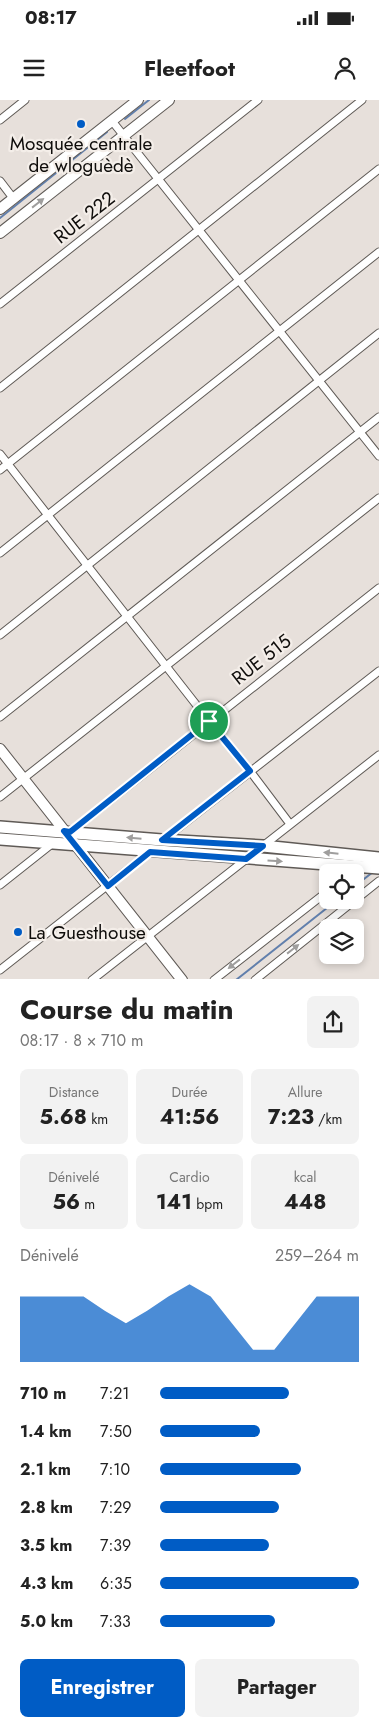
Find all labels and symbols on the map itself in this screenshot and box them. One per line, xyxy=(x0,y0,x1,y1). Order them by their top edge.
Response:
marker: Mosquée centrale de wloguèdè xyxy=(75,118,87,130)
place label: Mosquée centrale de wloguèdè xyxy=(10,130,153,179)
street label: RUE 222 xyxy=(48,185,121,250)
one-way arrow xyxy=(31,198,45,208)
street label: RUE 515 xyxy=(226,628,297,691)
pin xyxy=(188,700,230,742)
one-way arrow xyxy=(125,833,141,841)
one-way arrow xyxy=(322,849,338,857)
one-way arrow xyxy=(268,858,284,866)
place label: La Guesthouse xyxy=(28,919,146,946)
marker: La Guesthouse xyxy=(12,926,24,938)
one-way arrow xyxy=(286,944,299,955)
one-way arrow xyxy=(227,959,241,969)

